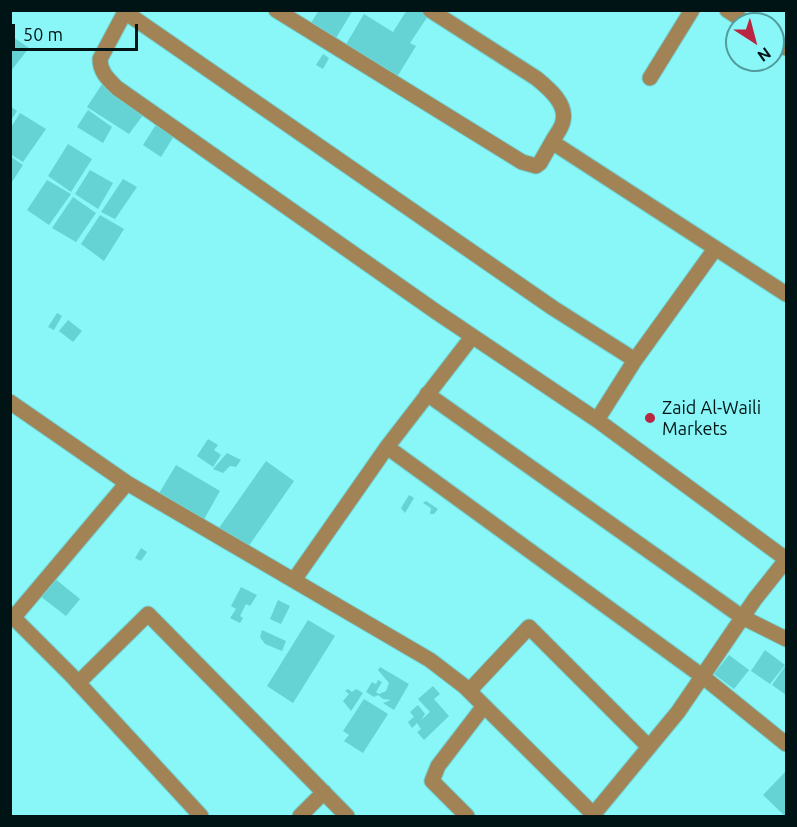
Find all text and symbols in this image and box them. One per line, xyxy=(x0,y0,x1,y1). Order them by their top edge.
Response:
scale bar xyxy=(15,12,141,50)
north arrow xyxy=(725,12,785,72)
text: 50 m xyxy=(23,24,63,44)
text: N xyxy=(754,44,775,66)
place label: Zaid Al-Waili Markets xyxy=(662,397,761,440)
marker: Zaid Al-Waili Markets xyxy=(643,411,657,425)

